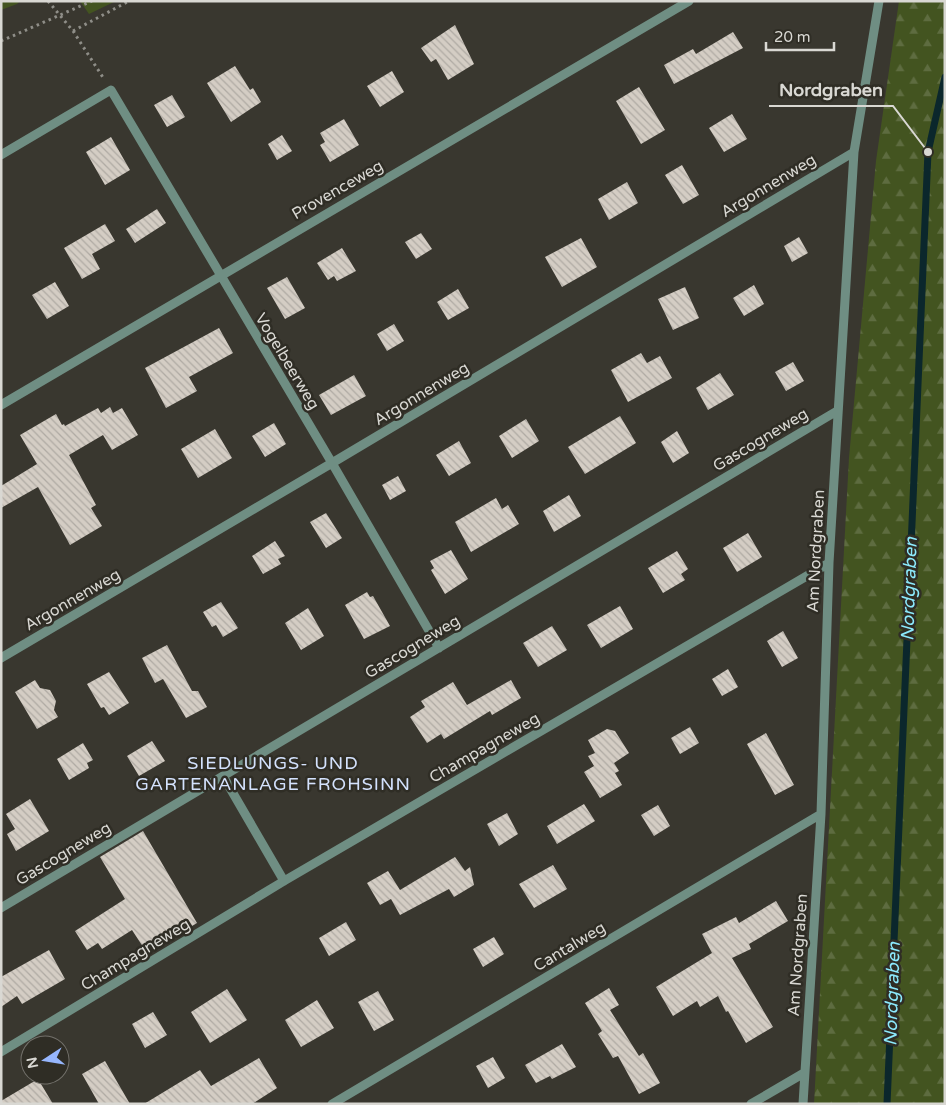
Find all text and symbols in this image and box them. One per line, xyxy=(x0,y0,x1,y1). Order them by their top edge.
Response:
scale bar xyxy=(766,20,834,52)
text: 20 m xyxy=(774,28,811,46)
callout: Nordgraben xyxy=(769,73,893,106)
text: Nordgraben xyxy=(779,79,883,101)
street label: Argonnenweg xyxy=(717,150,820,222)
street label: Provenceweg xyxy=(288,156,387,224)
street label: Vogelbeerweg xyxy=(250,310,324,413)
street label: Argonnenweg xyxy=(370,358,473,430)
street label: Gascogneweg xyxy=(709,404,812,476)
street label: Am Nordgraben xyxy=(803,489,829,613)
water label: Nordgraben xyxy=(896,536,922,641)
street label: Argonnenweg xyxy=(21,564,124,635)
street label: Gascogneweg xyxy=(361,611,464,683)
street label: Champagneweg xyxy=(426,708,543,788)
district label: SIEDLUNGS- UND GARTENANLAGE FROHSINN xyxy=(135,752,411,795)
street label: Gascogneweg xyxy=(12,818,115,890)
street label: Am Nordgraben xyxy=(784,893,812,1017)
street label: Champagneweg xyxy=(77,914,194,995)
street label: Cantalweg xyxy=(530,918,609,976)
water label: Nordgraben xyxy=(879,941,905,1046)
north arrow xyxy=(20,1035,70,1085)
text: N xyxy=(23,1055,42,1070)

